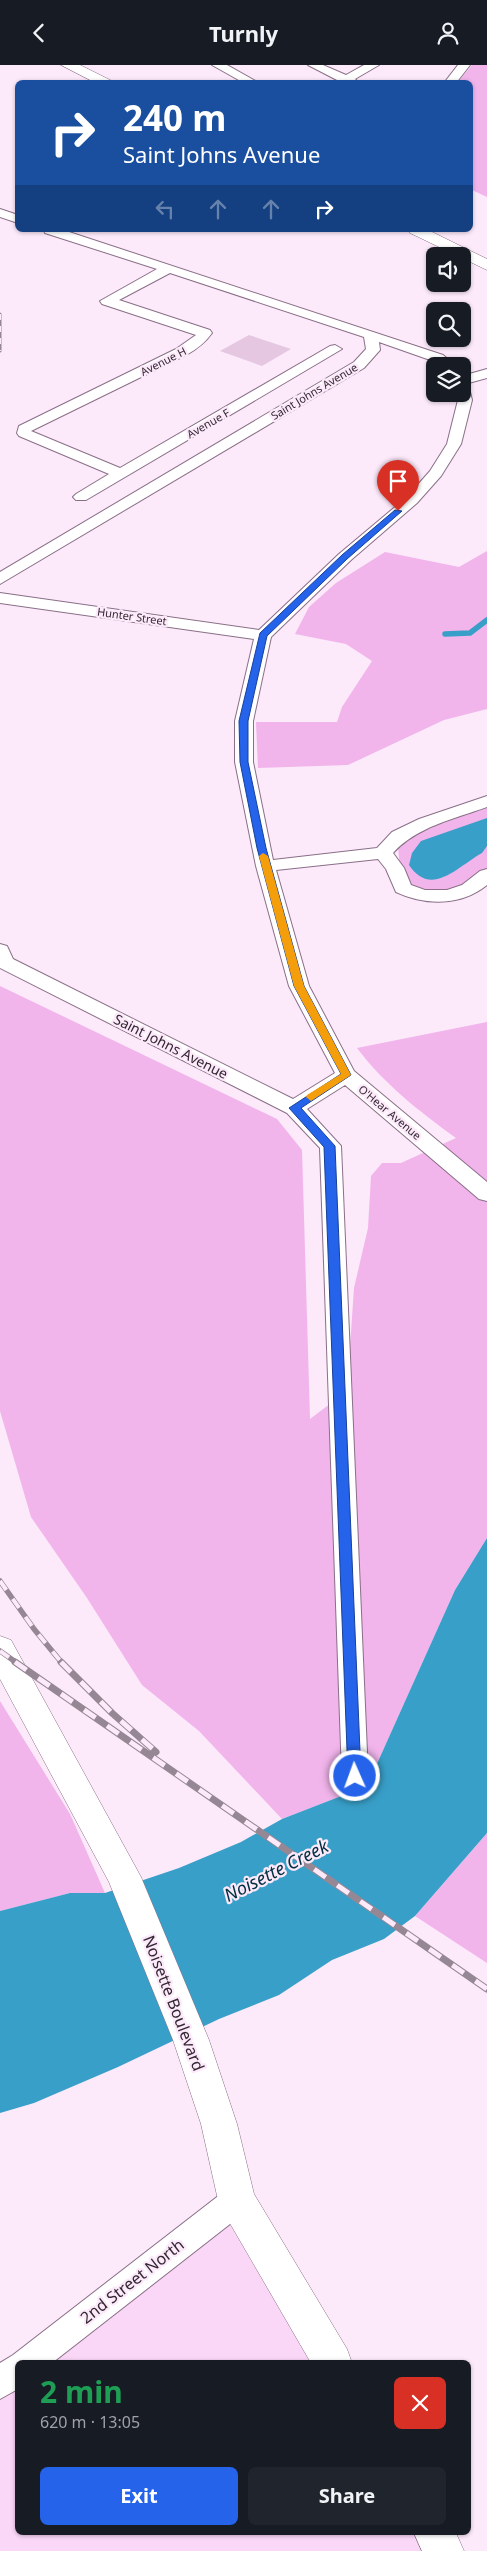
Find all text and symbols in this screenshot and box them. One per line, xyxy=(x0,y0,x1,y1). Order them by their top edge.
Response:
text: Turnly xyxy=(209,18,278,48)
icon: back xyxy=(25,19,53,47)
icon: person xyxy=(434,19,462,47)
text: 240 m xyxy=(123,94,226,141)
icon: right xyxy=(40,100,105,165)
text: Saint Johns Avenue xyxy=(123,139,320,169)
icon: left xyxy=(151,195,179,223)
icon: ahead xyxy=(204,195,232,223)
icon: ahead xyxy=(257,195,285,223)
icon: right xyxy=(310,195,338,223)
map controls xyxy=(426,247,471,402)
button: sound xyxy=(426,247,471,292)
button: search xyxy=(426,302,471,347)
street label: Avenue H xyxy=(137,343,189,379)
button: layers xyxy=(426,357,471,402)
street label: Saint Johns Avenue xyxy=(268,359,360,423)
street label: Avenue F xyxy=(184,405,232,441)
pin xyxy=(377,460,419,511)
icon: arrive xyxy=(384,467,412,495)
street label: Hunter Street xyxy=(96,604,168,628)
street label: Saint Johns Avenue xyxy=(111,1009,231,1083)
street label: O'Hear Avenue xyxy=(355,1081,425,1143)
position arrow xyxy=(328,1749,380,1801)
water label: Noisette Creek xyxy=(220,1833,333,1907)
street label: Noisette Boulevard xyxy=(138,1932,210,2074)
street label: 2nd Street North xyxy=(76,2234,188,2328)
text: 2 min xyxy=(40,2371,123,2412)
button: close xyxy=(394,2377,446,2429)
text: 620 m · 13:05 xyxy=(40,2411,140,2433)
button: Exit xyxy=(40,2467,238,2525)
button: Share xyxy=(248,2467,446,2525)

